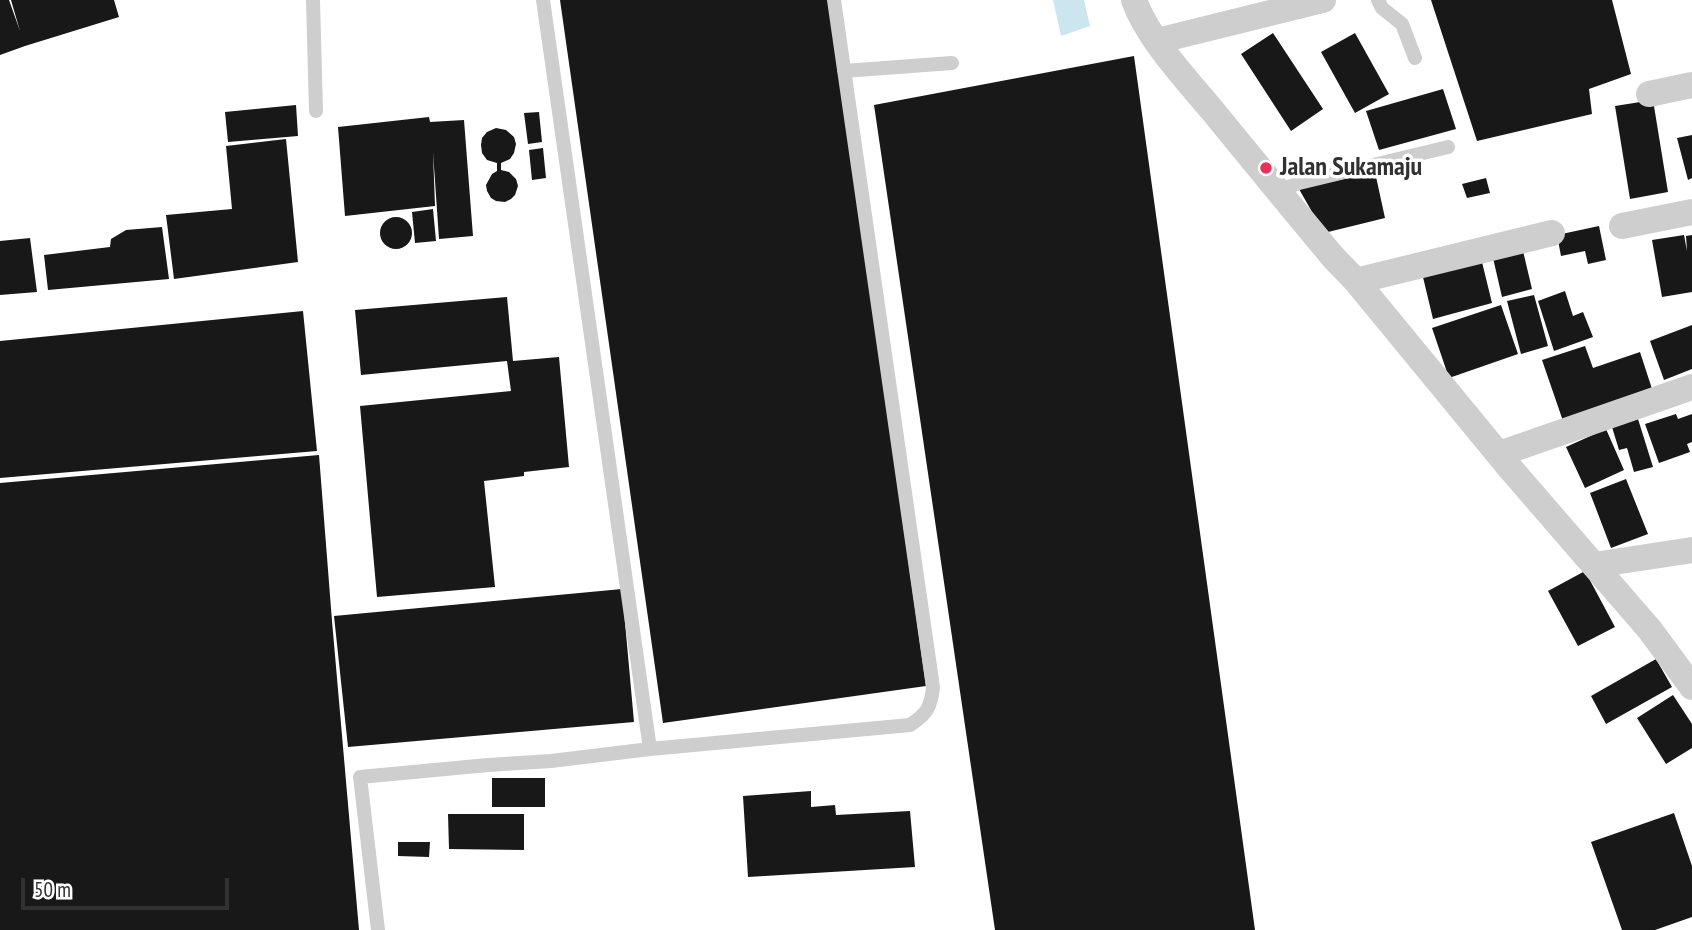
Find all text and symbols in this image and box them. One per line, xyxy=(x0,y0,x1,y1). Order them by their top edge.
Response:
place label: Jalan Sukamaju xyxy=(1280,152,1422,184)
marker: Jalan Sukamaju xyxy=(1258,160,1274,176)
scale bar xyxy=(24,864,233,908)
text: 50 m xyxy=(34,876,71,903)

